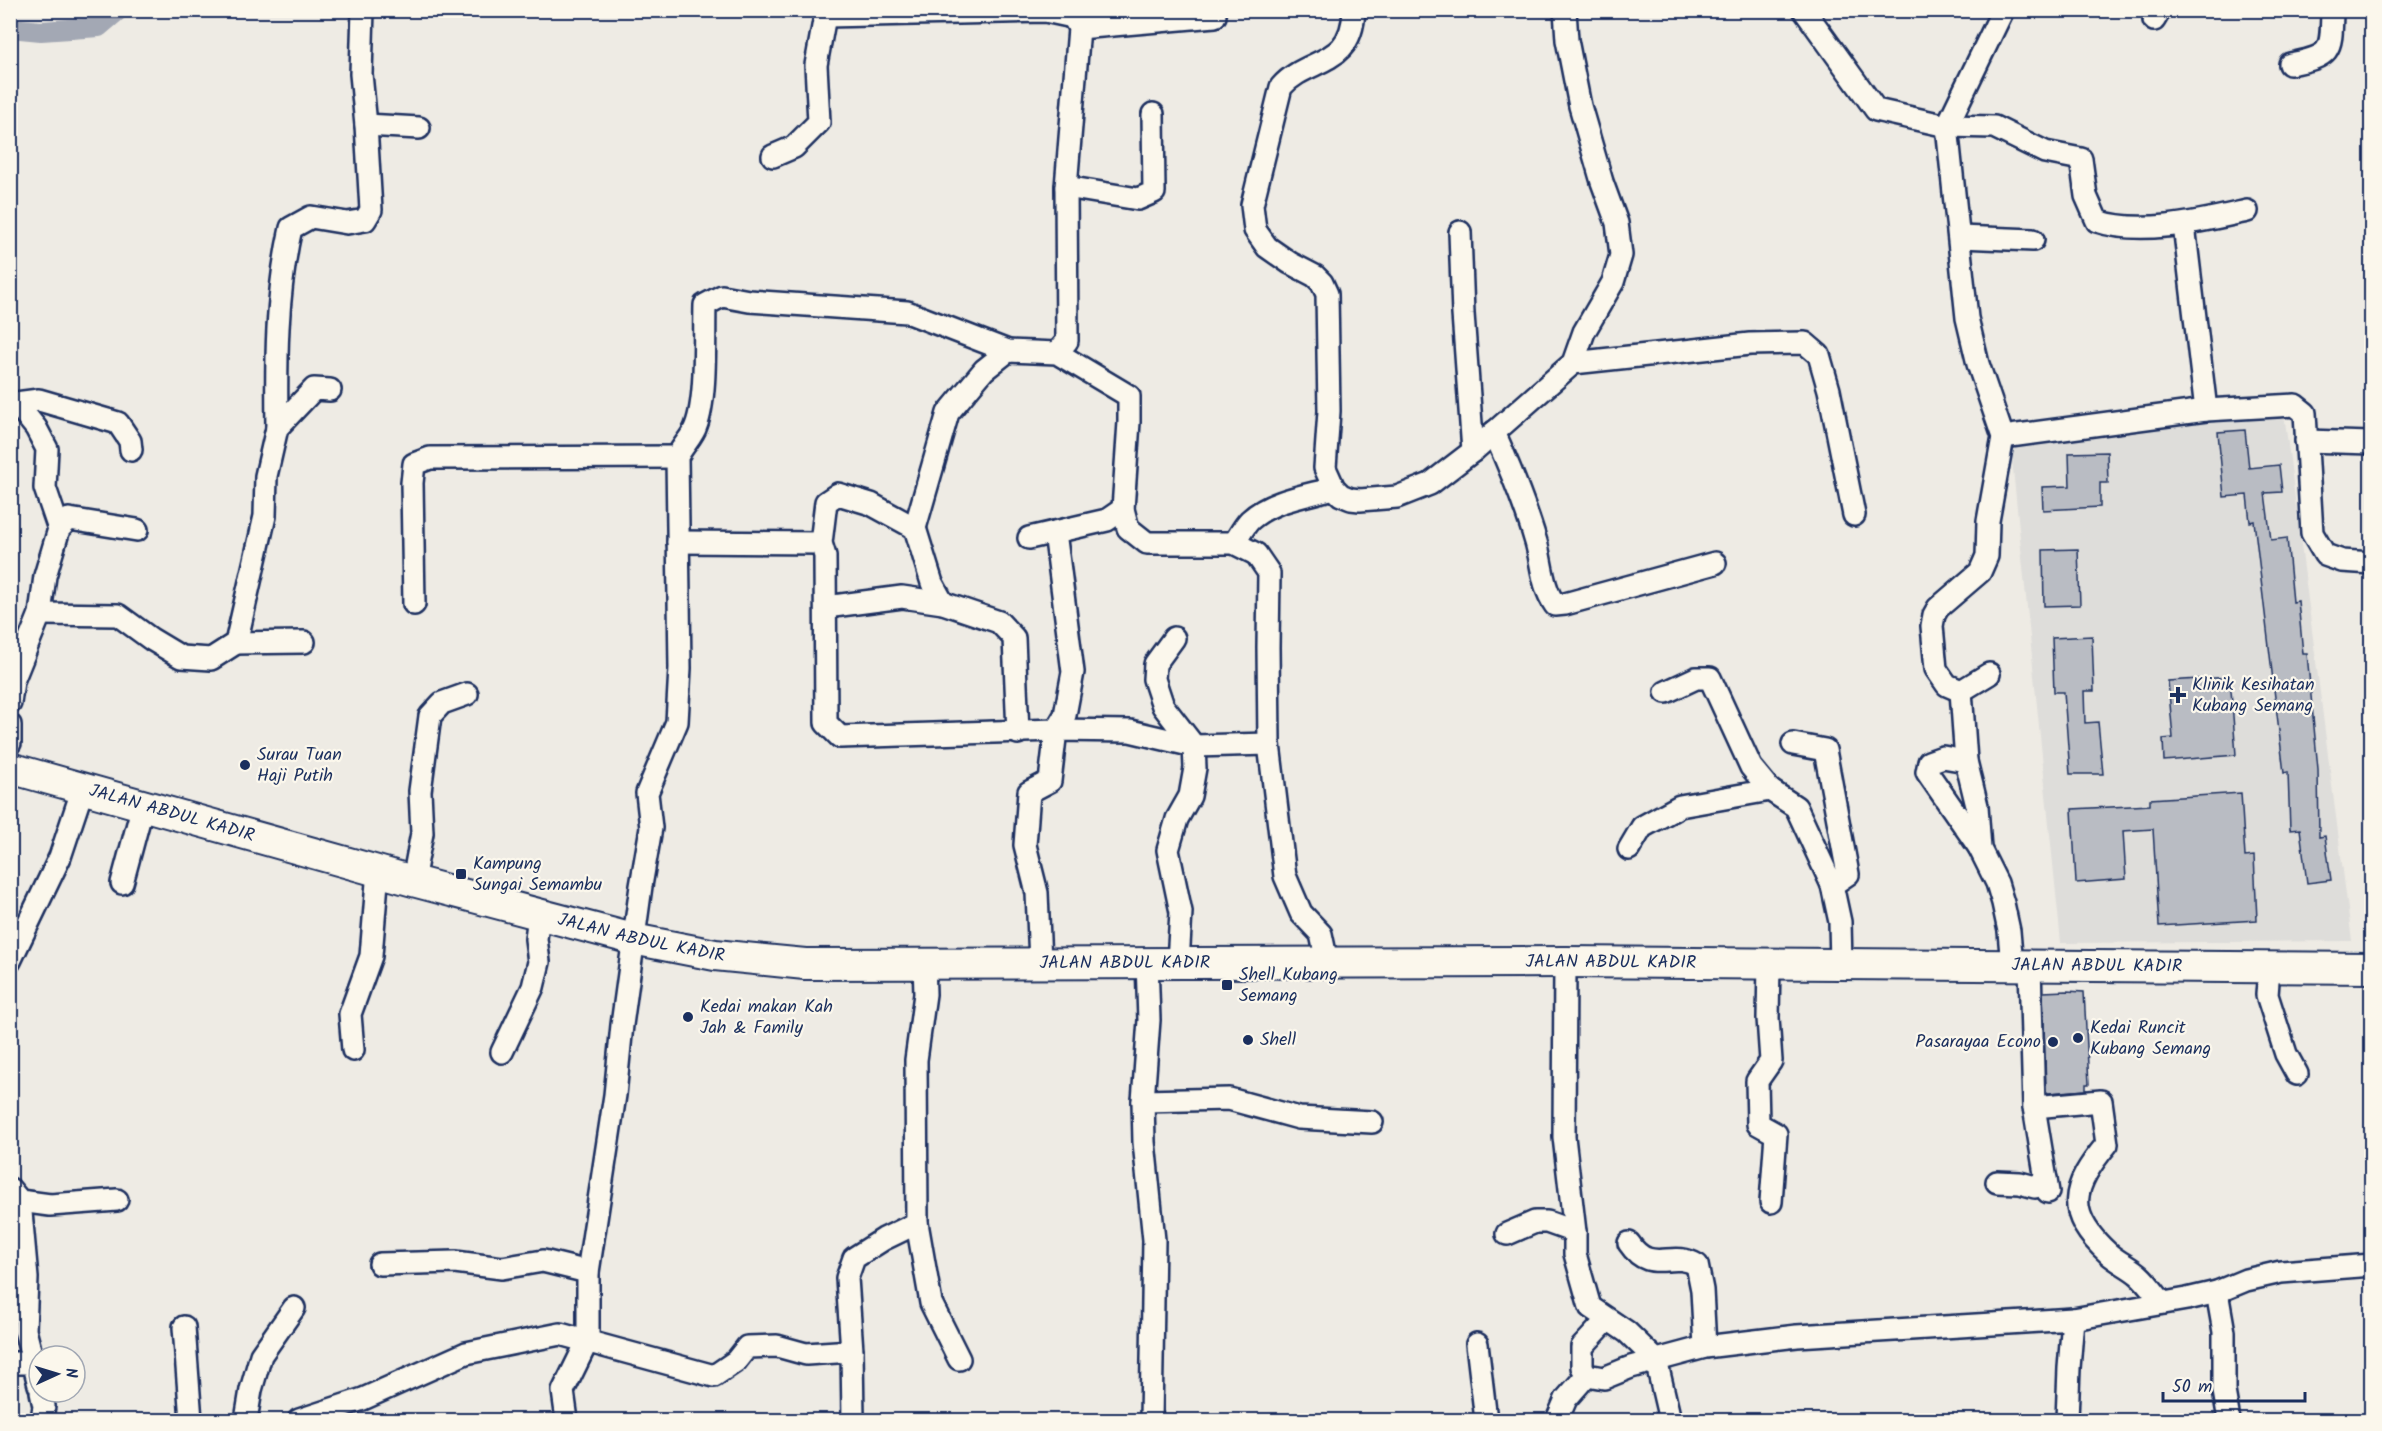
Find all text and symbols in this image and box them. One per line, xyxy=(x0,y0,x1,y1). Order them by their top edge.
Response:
place label: Klinik Kesihatan Kubang Semang xyxy=(2192,671,2315,721)
marker: Klinik Kesihatan Kubang Semang xyxy=(2169,686,2187,704)
place label: Surau Tuan Haji Putih xyxy=(257,741,342,791)
marker: Surau Tuan Haji Putih xyxy=(238,758,252,772)
street label: JALAN ABDUL KADIR xyxy=(86,776,258,850)
place label: Kampung Sungai Semambu xyxy=(473,850,603,900)
marker: Kampung Sungai Semambu xyxy=(454,867,468,881)
street label: JALAN ABDUL KADIR xyxy=(554,905,726,970)
street label: JALAN ABDUL KADIR xyxy=(1526,947,1696,977)
street label: JALAN ABDUL KADIR xyxy=(1040,948,1210,978)
street label: JALAN ABDUL KADIR xyxy=(2011,951,2182,981)
place label: Shell Kubang Semang xyxy=(1239,961,1338,1011)
marker: Shell Kubang Semang xyxy=(1220,978,1234,992)
place label: Kedai makan Kah Jah & Family xyxy=(700,993,833,1043)
marker: Kedai makan Kah Jah & Family xyxy=(681,1010,695,1024)
place label: Kedai Runcit Kubang Semang xyxy=(2090,1014,2211,1064)
place label: Shell xyxy=(1260,1026,1297,1055)
place label: Pasarayaa Econo xyxy=(1915,1028,2041,1057)
marker: Kedai Runcit Kubang Semang xyxy=(2071,1031,2085,1045)
marker: Shell xyxy=(1241,1033,1255,1047)
marker: Pasarayaa Econo xyxy=(2046,1035,2060,1049)
north arrow xyxy=(27,1344,87,1404)
scale bar xyxy=(2163,1365,2306,1403)
text: N xyxy=(58,1367,83,1379)
text: 50 m xyxy=(2172,1373,2212,1402)

